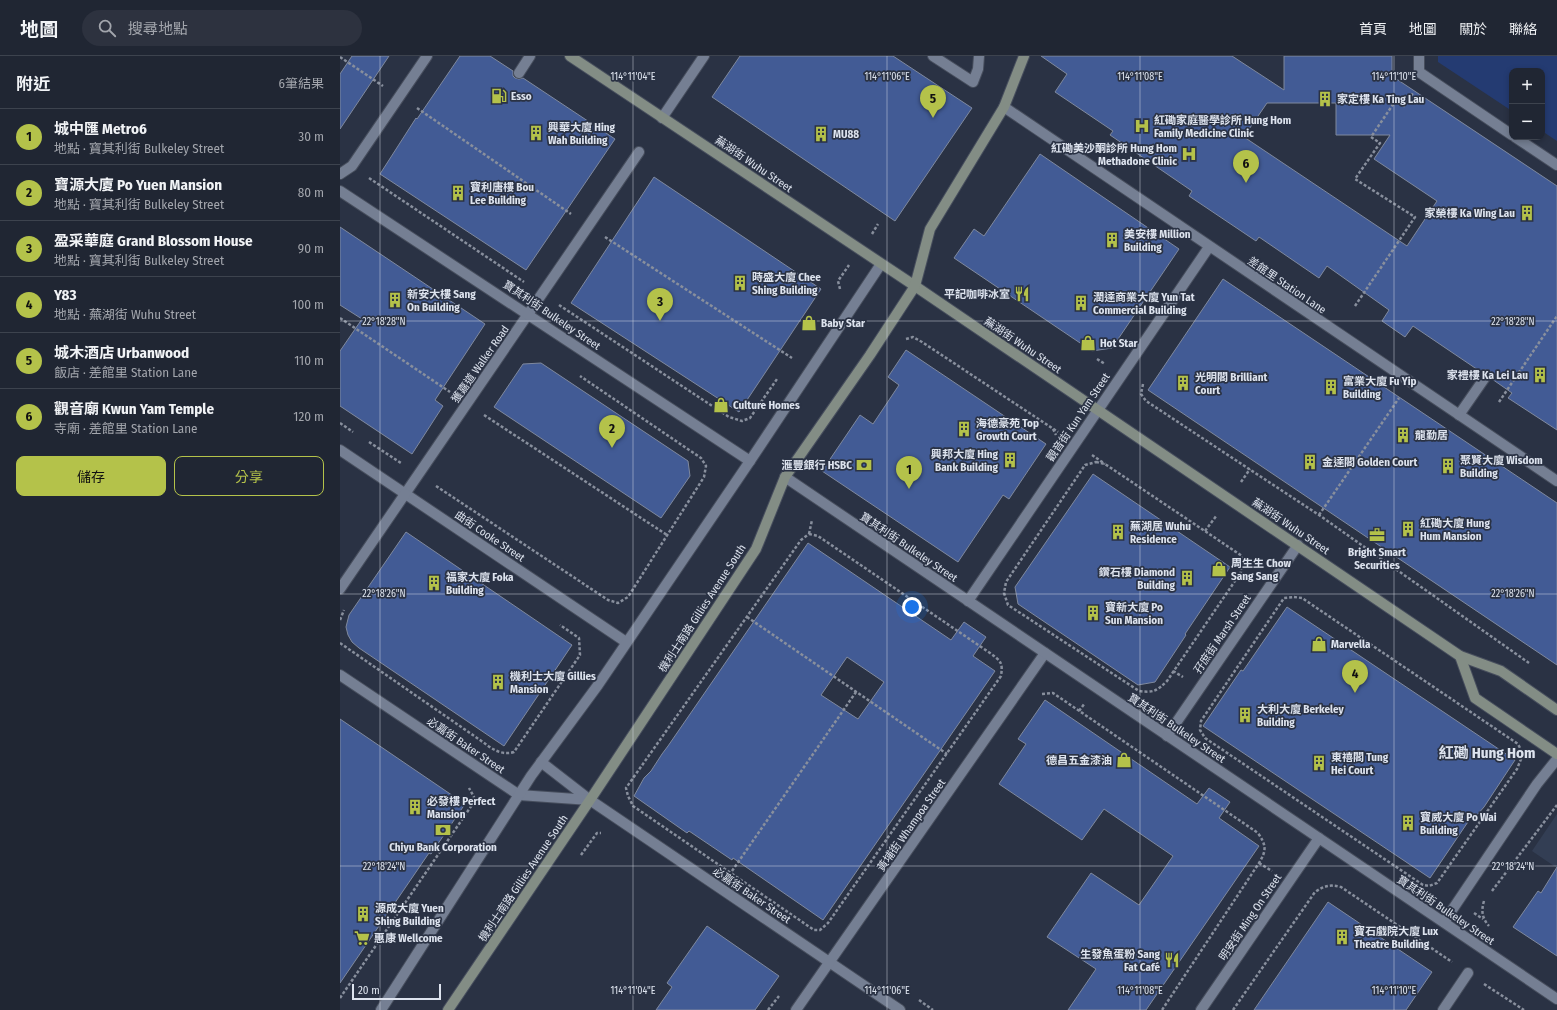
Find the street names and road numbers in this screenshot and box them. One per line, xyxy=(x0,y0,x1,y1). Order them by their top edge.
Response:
street label: 蕪湖街 Wuhu Street xyxy=(713,134,795,195)
street label: 差館里 Station Lane xyxy=(1245,254,1328,316)
street label: 寶其利街 Bulkeley Street xyxy=(501,278,603,353)
street label: 蕪湖街 Wuhu Street xyxy=(982,315,1064,376)
street label: 獲嘉道 Walker Road xyxy=(449,323,512,405)
street label: 觀音街 Kun Yam Street xyxy=(1044,370,1113,464)
street label: 蕪湖街 Wuhu Street xyxy=(1250,496,1332,557)
street label: 曲街 Cooke Street xyxy=(452,508,528,565)
street label: 寶其利街 Bulkeley Street xyxy=(858,510,960,585)
street label: 機利士南路 Gillies Avenue South xyxy=(656,542,749,675)
street label: 孖庶街 Marsh Street xyxy=(1191,592,1254,676)
street label: 寶其利街 Bulkeley Street xyxy=(1126,691,1228,766)
street label: 必嘉街 Baker Street xyxy=(424,715,507,776)
street label: 黃埔街 Whampoa Street xyxy=(875,776,949,874)
street label: 機利士南路 Gillies Avenue South xyxy=(476,812,571,944)
street label: 必嘉街 Baker Street xyxy=(710,865,793,926)
street label: 明安街 Ming On Street xyxy=(1216,871,1285,963)
street label: 寶其利街 Bulkeley Street xyxy=(1395,873,1497,948)

